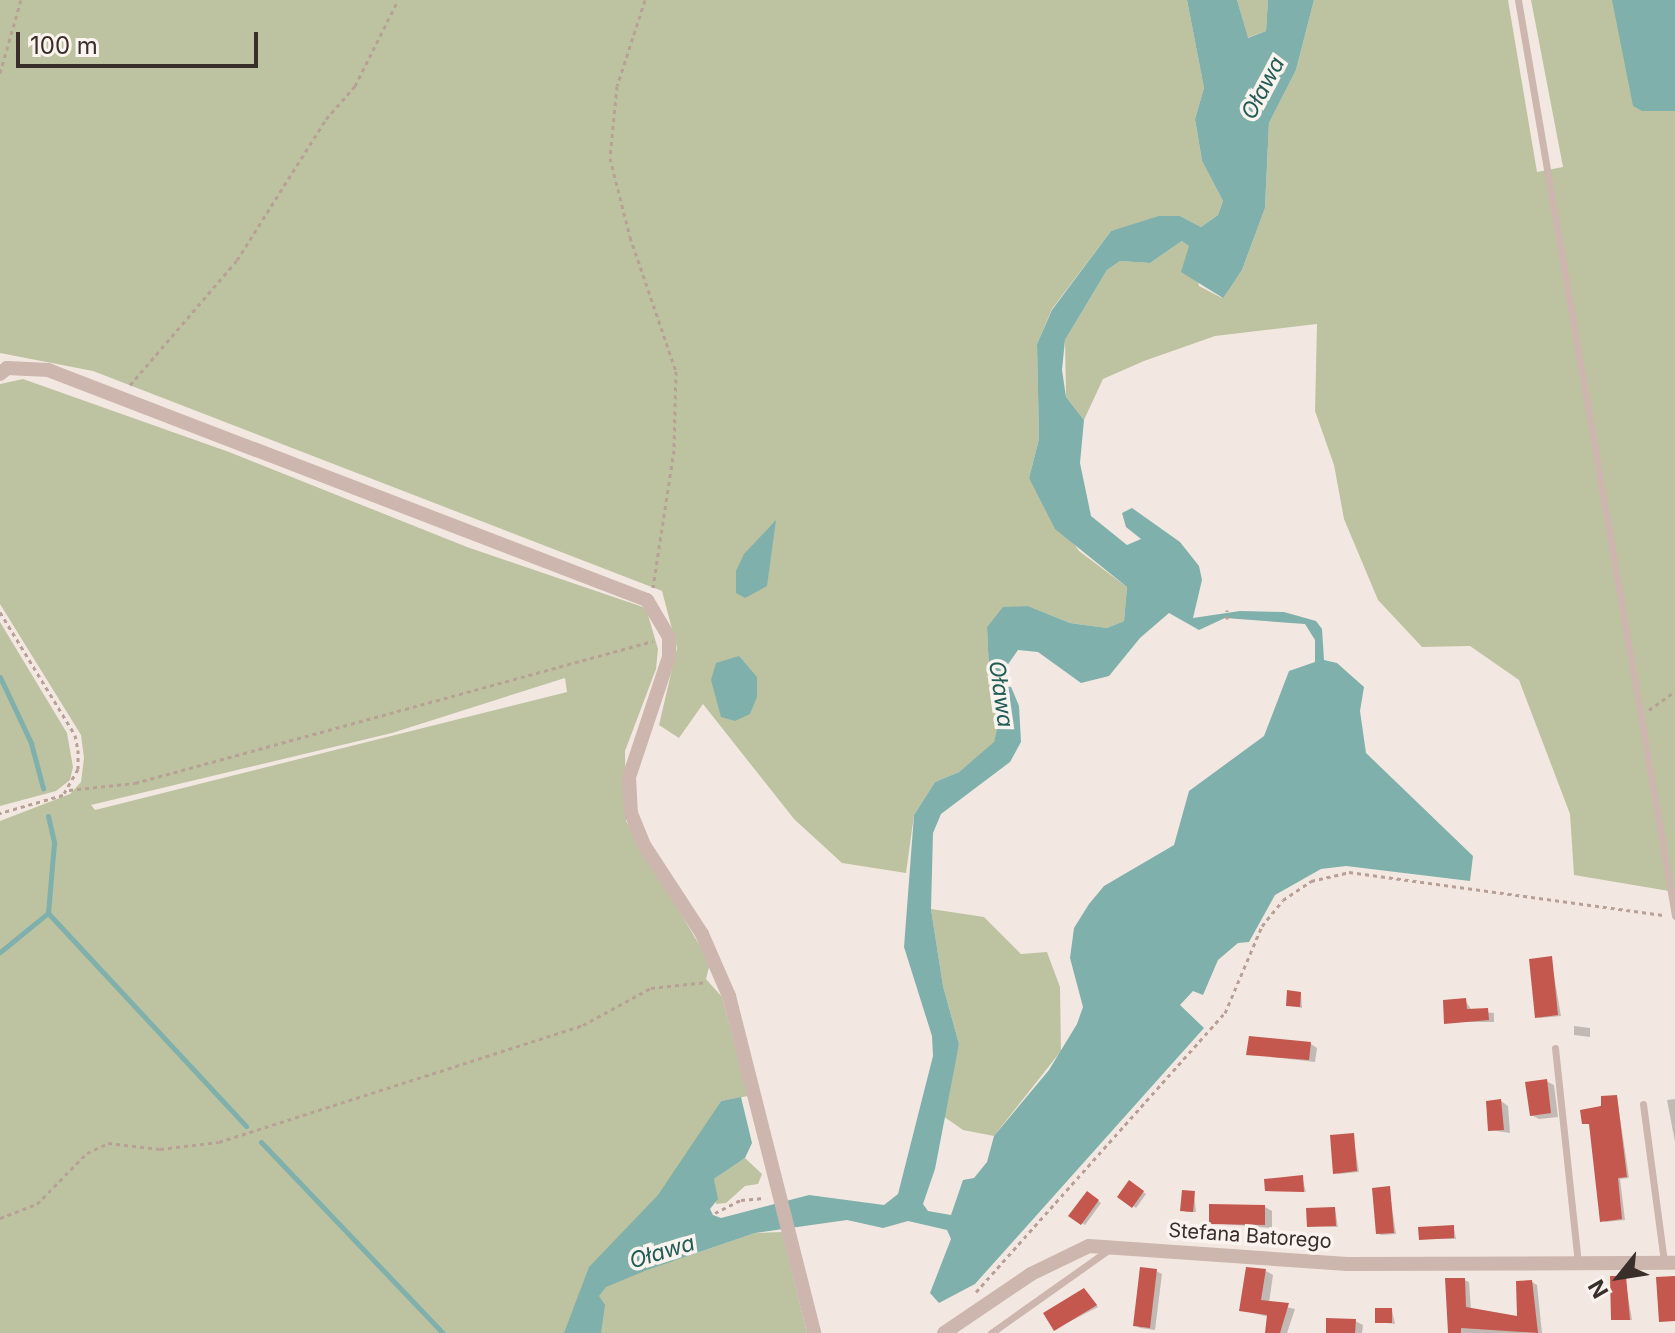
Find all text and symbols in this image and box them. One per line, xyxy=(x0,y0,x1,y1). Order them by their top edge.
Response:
scale bar xyxy=(20,16,262,66)
text: 100 m xyxy=(30,31,98,60)
water label: Oława xyxy=(1236,52,1290,124)
water label: Oława xyxy=(983,659,1019,729)
street label: Stefana Batorego xyxy=(1168,1218,1332,1254)
water label: Oława xyxy=(626,1230,698,1274)
north arrow xyxy=(1579,1237,1659,1317)
text: N xyxy=(1583,1275,1614,1303)

